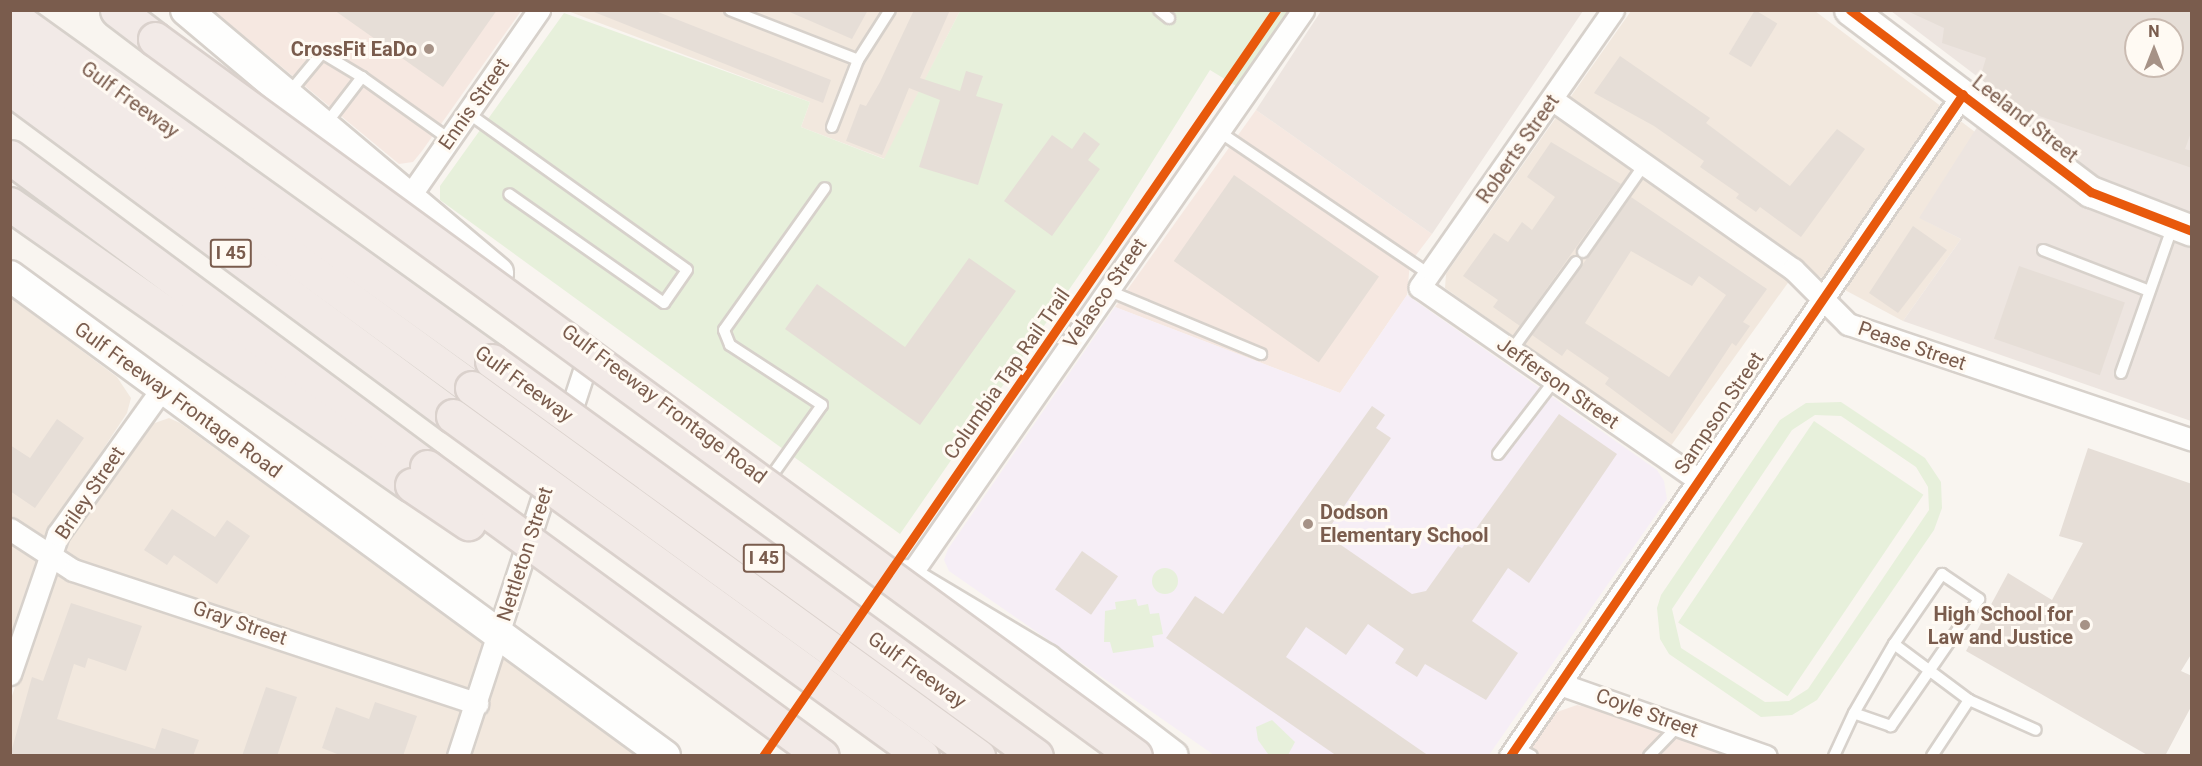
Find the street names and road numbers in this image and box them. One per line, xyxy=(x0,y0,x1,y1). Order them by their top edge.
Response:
street label: Ennis Street xyxy=(434,54,514,154)
street label: Gulf Freeway xyxy=(76,56,184,144)
street label: Leeland Street xyxy=(1967,70,2083,168)
street label: Roberts Street xyxy=(1472,90,1564,208)
street label: Velasco Street xyxy=(1058,233,1152,353)
road number: I 45 xyxy=(208,238,254,268)
street label: Columbia Tap Rail Trail xyxy=(939,284,1075,464)
street label: Pease Street xyxy=(1855,316,1969,376)
street label: Gulf Freeway Frontage Road xyxy=(70,317,286,483)
street label: Gulf Freeway Frontage Road xyxy=(557,319,771,489)
street label: Jefferson Street xyxy=(1492,332,1624,434)
street label: Gulf Freeway xyxy=(470,340,578,428)
street label: Sampson Street xyxy=(1669,347,1769,479)
street label: Briley Street xyxy=(50,442,130,544)
street label: Nettleton Street xyxy=(492,484,558,624)
road number: I 45 xyxy=(742,543,786,573)
street label: Gray Street xyxy=(190,596,290,650)
street label: Gulf Freeway xyxy=(863,626,971,714)
street label: Coyle Street xyxy=(1593,683,1701,743)

